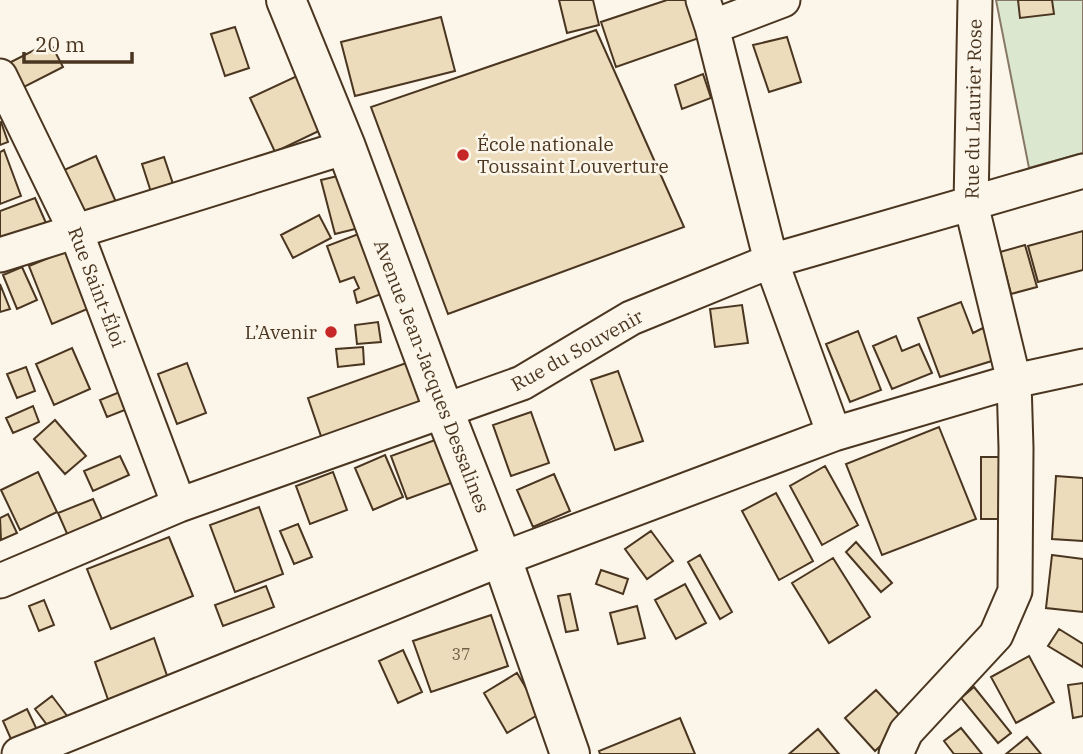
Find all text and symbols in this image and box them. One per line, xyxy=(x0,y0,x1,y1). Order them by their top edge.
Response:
street label: Rue du Laurier Rose xyxy=(959,19,987,199)
scale bar xyxy=(24,21,133,65)
text: 20 m xyxy=(35,30,85,58)
place label: École nationale Toussaint Louverture xyxy=(477,132,669,178)
marker: École nationale Toussaint Louverture xyxy=(455,147,471,163)
street label: Rue Saint-Éloi xyxy=(63,223,131,351)
street label: Avenue Jean-Jacques Dessalines xyxy=(369,236,495,516)
street label: Rue du Souvenir xyxy=(507,304,648,396)
place label: L’Avenir xyxy=(245,320,318,344)
marker: L’Avenir xyxy=(323,324,339,340)
house number: 37 xyxy=(451,644,471,664)

